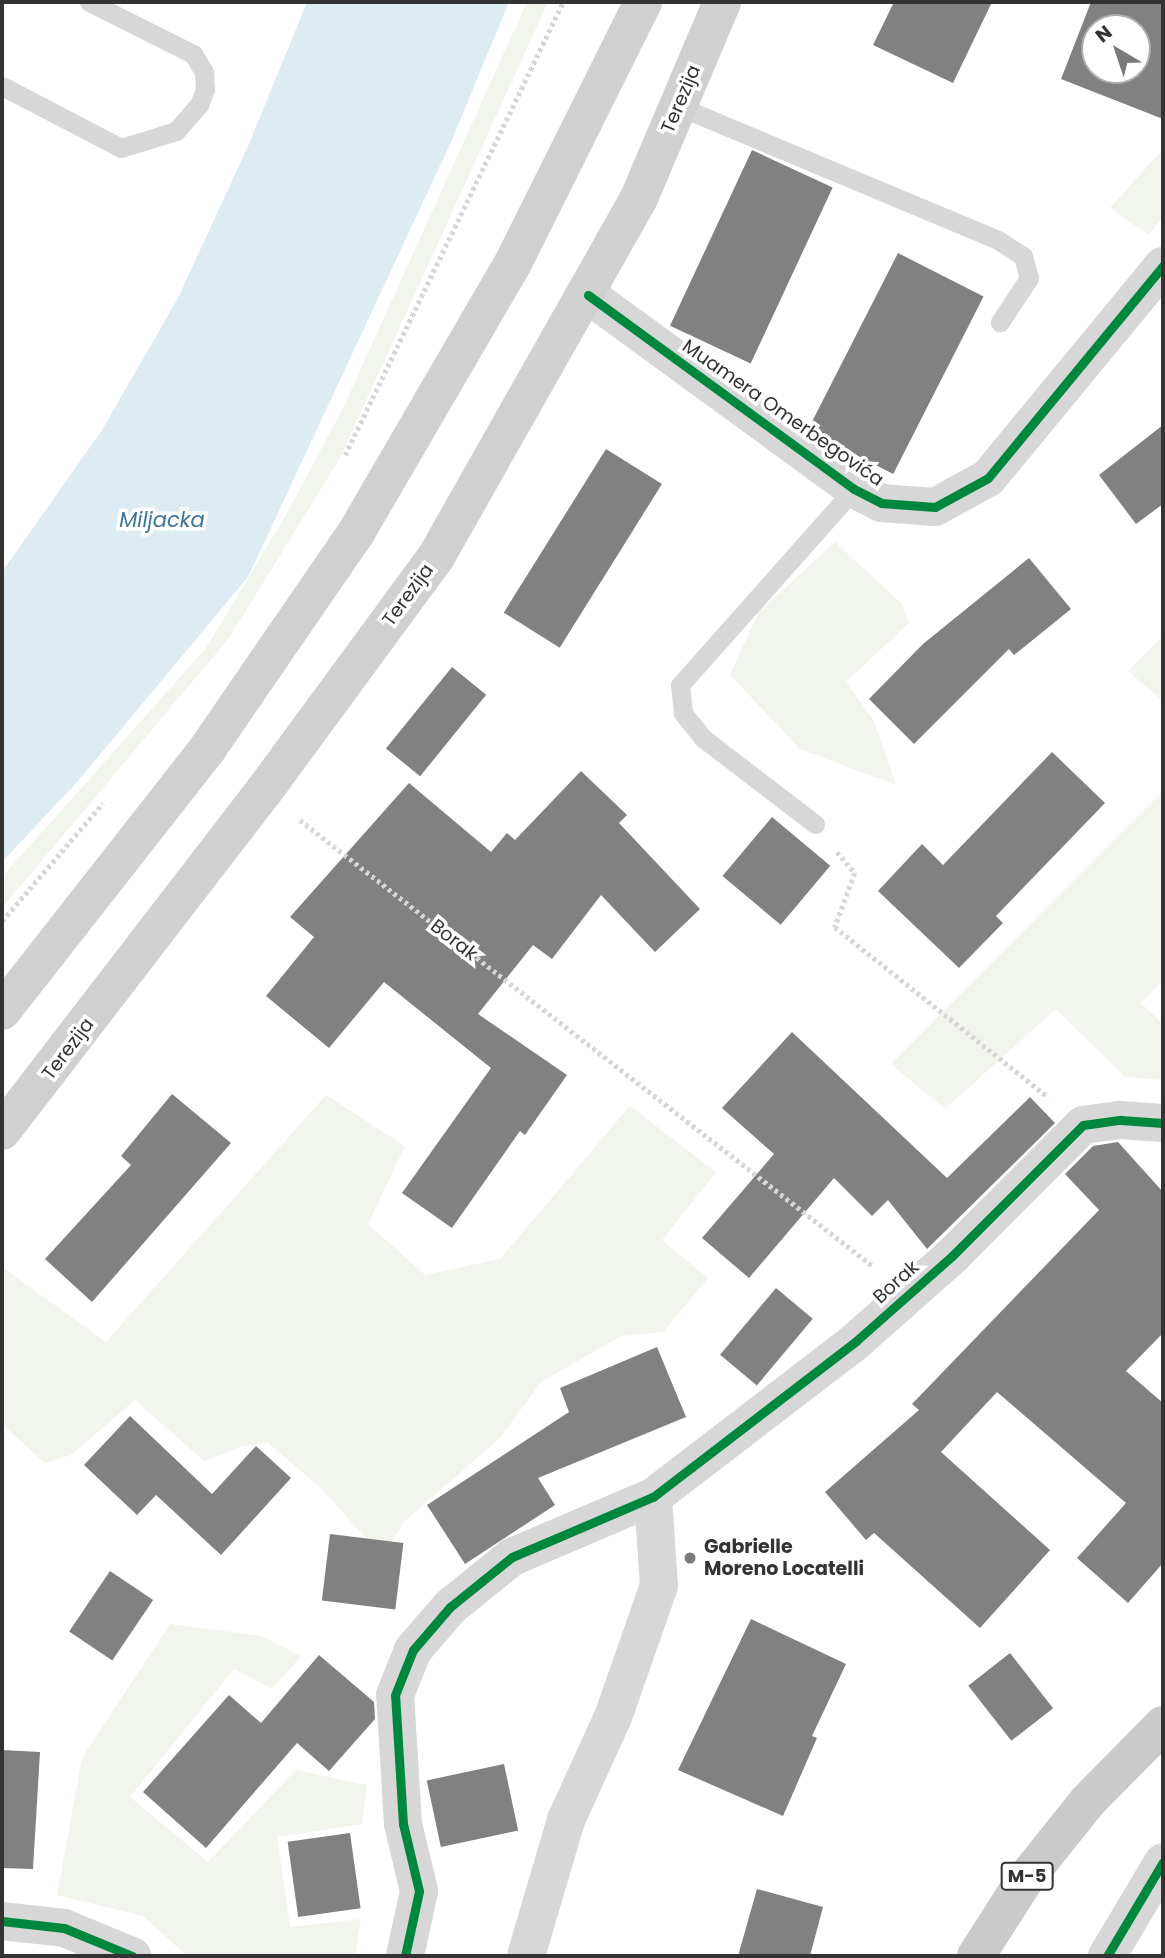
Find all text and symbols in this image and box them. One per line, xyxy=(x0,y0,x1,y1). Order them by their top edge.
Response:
north arrow xyxy=(1081,14,1151,84)
text: N xyxy=(1090,19,1118,49)
street label: Terezija xyxy=(656,61,706,137)
street label: Muamera Omerbegovića xyxy=(678,335,888,491)
water label: Miljacka xyxy=(119,507,205,533)
street label: Terezija xyxy=(378,559,438,631)
street label: Borak xyxy=(426,915,482,965)
street label: Terezija xyxy=(37,1013,99,1085)
street label: Borak xyxy=(868,1256,924,1308)
place label: Gabrielle Moreno Locatelli xyxy=(704,1536,864,1580)
marker: Gabrielle Moreno Locatelli xyxy=(682,1550,698,1566)
road number: M-5 xyxy=(999,1862,1055,1890)

